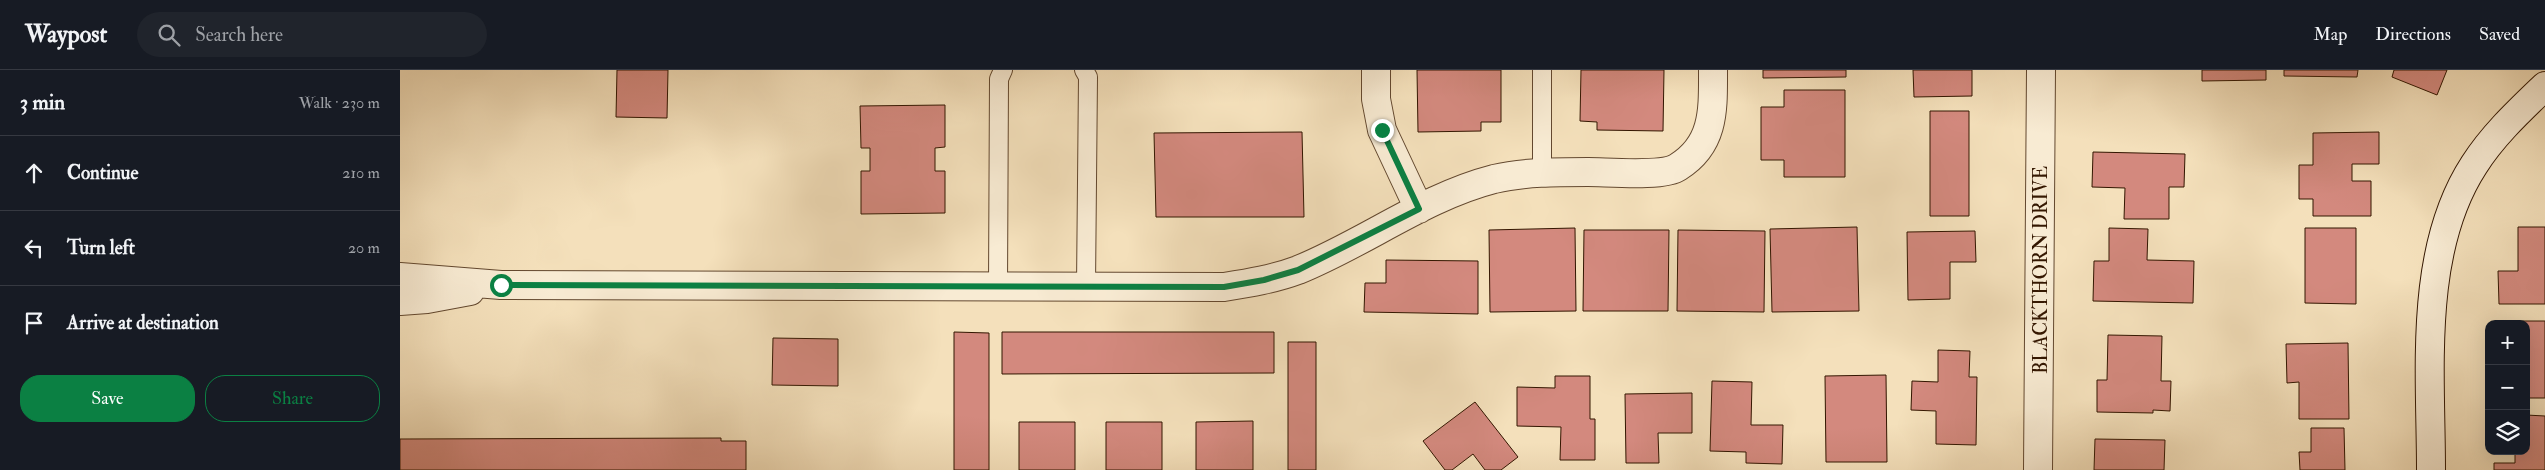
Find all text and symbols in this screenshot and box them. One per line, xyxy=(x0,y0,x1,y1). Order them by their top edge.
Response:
search box xyxy=(137,12,487,57)
text: Waypost xyxy=(25,19,107,50)
icon: search xyxy=(155,21,183,49)
text: Search here xyxy=(195,23,283,47)
text: Map xyxy=(2314,23,2347,46)
text: Directions xyxy=(2375,23,2451,46)
text: Saved xyxy=(2479,23,2520,46)
text: 3 min xyxy=(20,89,65,116)
text: Walk · 230 m xyxy=(299,93,380,113)
route end xyxy=(1371,119,1394,142)
icon: ahead xyxy=(20,159,48,187)
text: Continue xyxy=(67,161,138,185)
text: 210 m xyxy=(342,163,380,183)
street label: BLACKTHORN DRIVE xyxy=(2029,166,2053,374)
icon: left xyxy=(20,234,48,262)
text: Turn left xyxy=(67,236,135,260)
text: 20 m xyxy=(348,238,380,258)
route start xyxy=(490,274,513,297)
icon: arrive xyxy=(20,309,48,337)
text: Arrive at destination xyxy=(67,311,219,335)
map controls xyxy=(2485,320,2530,455)
button: + xyxy=(2485,320,2530,365)
button: − xyxy=(2485,365,2530,410)
button: Save xyxy=(20,375,195,422)
button: Share xyxy=(205,375,380,422)
button: layers xyxy=(2485,410,2530,455)

